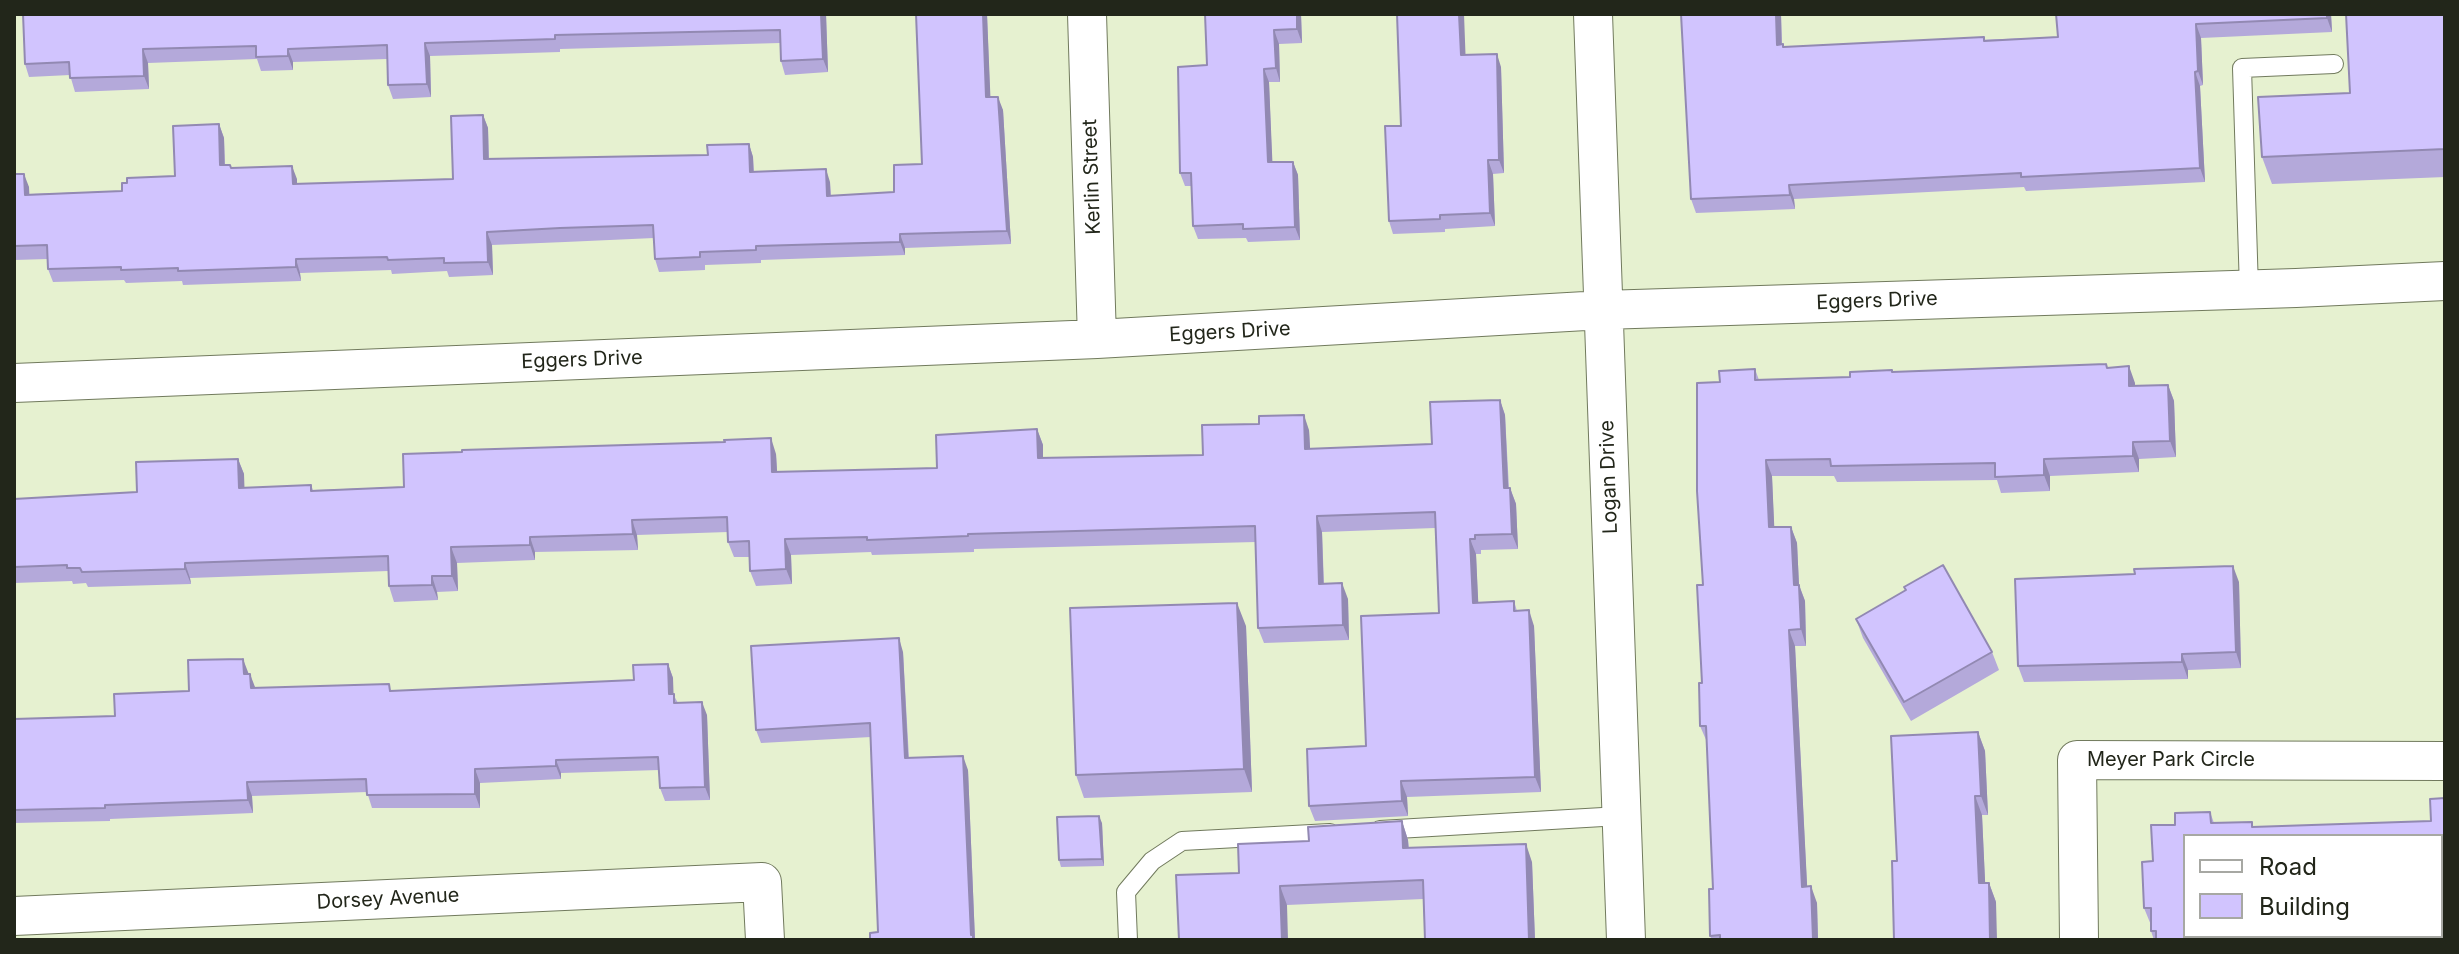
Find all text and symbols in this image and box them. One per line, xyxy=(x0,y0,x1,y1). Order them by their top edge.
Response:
street label: Kerlin Street xyxy=(1078,119,1106,235)
street label: Eggers Drive xyxy=(1816,287,1938,315)
street label: Eggers Drive xyxy=(1169,317,1291,347)
street label: Eggers Drive xyxy=(521,346,643,374)
street label: Logan Drive xyxy=(1595,420,1623,534)
street label: Meyer Park Circle xyxy=(2087,748,2255,772)
legend xyxy=(2183,834,2443,938)
text: Road xyxy=(2259,852,2317,881)
street label: Dorsey Avenue xyxy=(316,883,460,915)
text: Building xyxy=(2259,892,2350,921)

